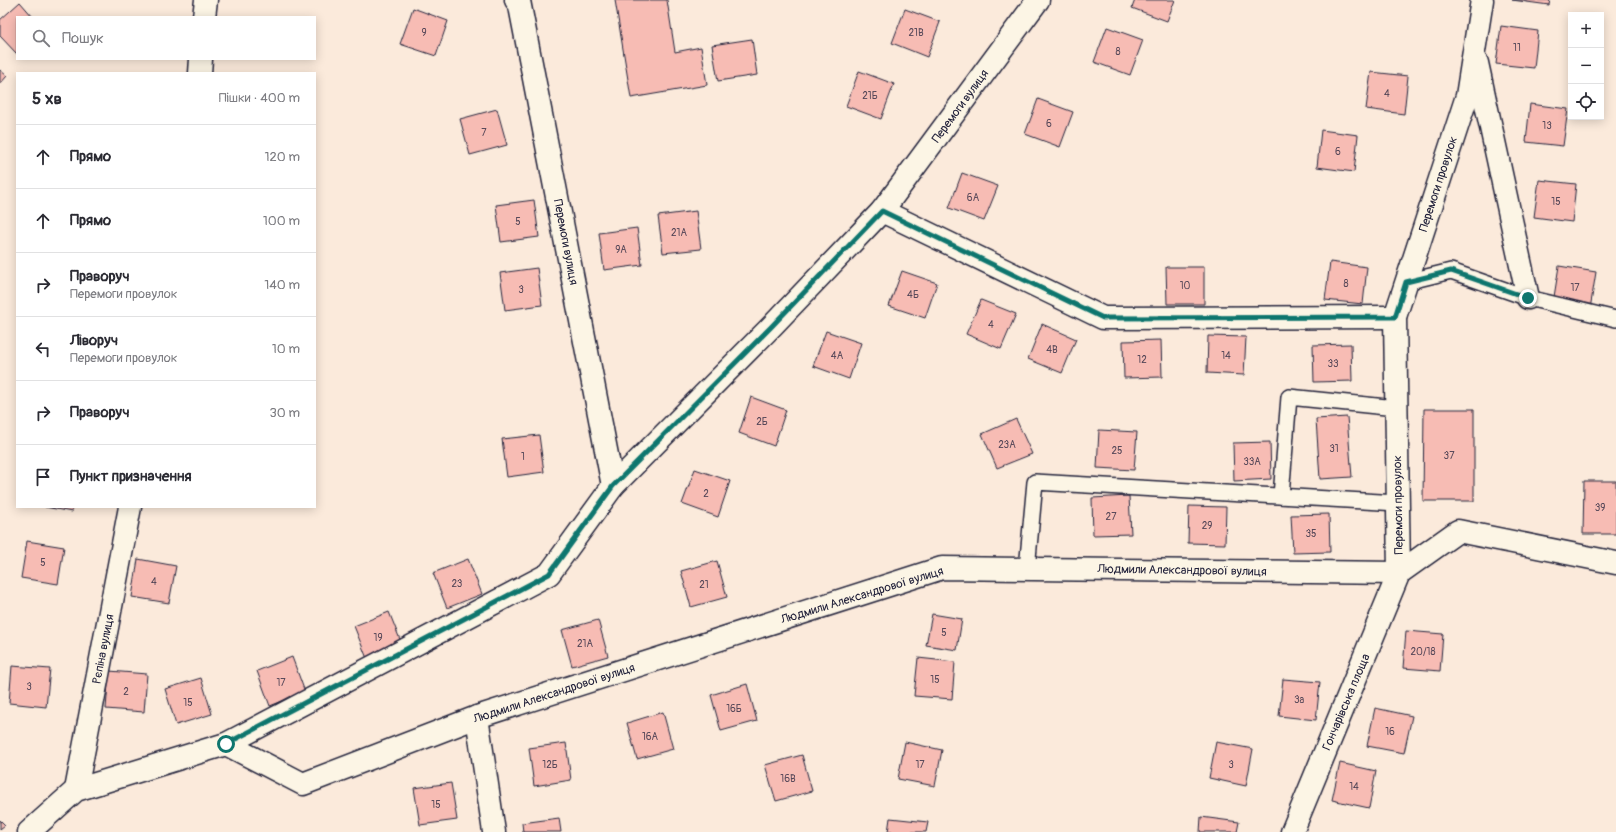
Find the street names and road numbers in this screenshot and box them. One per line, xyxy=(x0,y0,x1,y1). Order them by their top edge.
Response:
street label: Перемоги вулиця xyxy=(929,66,992,146)
street label: Перемоги провулок xyxy=(1416,135,1461,234)
street label: Перемоги вулиця xyxy=(550,198,581,287)
street label: Перемоги провулок xyxy=(1390,455,1407,555)
street label: Людмили Александрової вулиця xyxy=(1096,562,1267,579)
street label: Людмили Александрової вулиця xyxy=(778,563,946,628)
street label: Рєпіна вулиця xyxy=(89,613,118,685)
street label: Гончарівська площа xyxy=(1319,651,1374,753)
street label: Людмили Александрової вулиця xyxy=(470,660,637,727)

